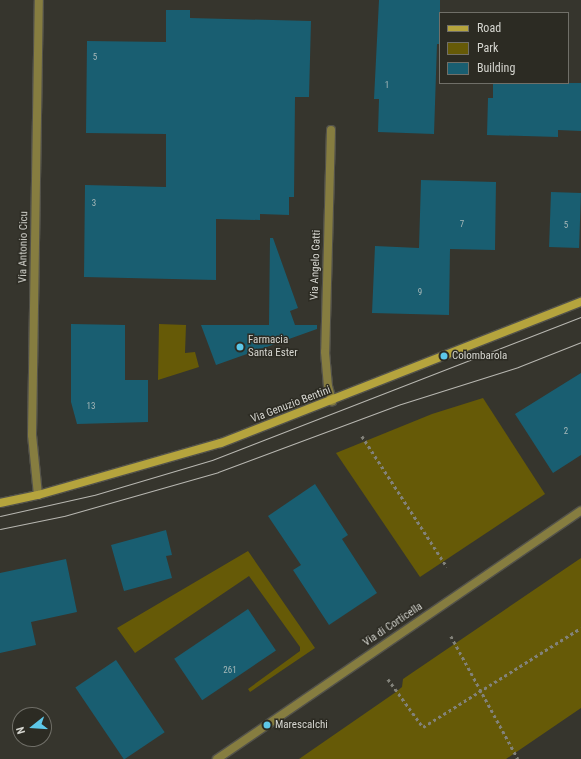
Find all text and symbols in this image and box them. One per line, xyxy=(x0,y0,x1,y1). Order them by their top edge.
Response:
legend xyxy=(439,12,569,84)
text: Road xyxy=(477,21,501,35)
text: Park xyxy=(477,41,498,55)
house number: 5 xyxy=(93,52,97,62)
text: Building xyxy=(477,61,515,75)
house number: 1 xyxy=(385,80,389,90)
house number: 3 xyxy=(92,198,96,208)
street label: Via Antonio Cicu xyxy=(17,211,31,283)
house number: 7 xyxy=(460,219,464,229)
house number: 5 xyxy=(564,220,568,230)
street label: Via Angelo Gatti xyxy=(308,230,324,300)
house number: 9 xyxy=(418,287,422,297)
place label: Farmacia Santa Ester xyxy=(248,334,298,360)
marker: Farmacia Santa Ester xyxy=(235,342,245,352)
place label: Colombarola xyxy=(452,349,507,363)
marker: Colombarola xyxy=(439,351,449,361)
street label: Via Genuzio Bentini xyxy=(249,384,333,426)
house number: 13 xyxy=(87,401,95,411)
house number: 2 xyxy=(564,426,568,436)
street label: Via di Corticella xyxy=(361,600,425,650)
house number: 261 xyxy=(223,665,237,675)
north arrow xyxy=(12,707,52,747)
place label: Marescalchi xyxy=(275,718,328,732)
marker: Marescalchi xyxy=(262,720,272,730)
text: N xyxy=(14,725,28,735)

